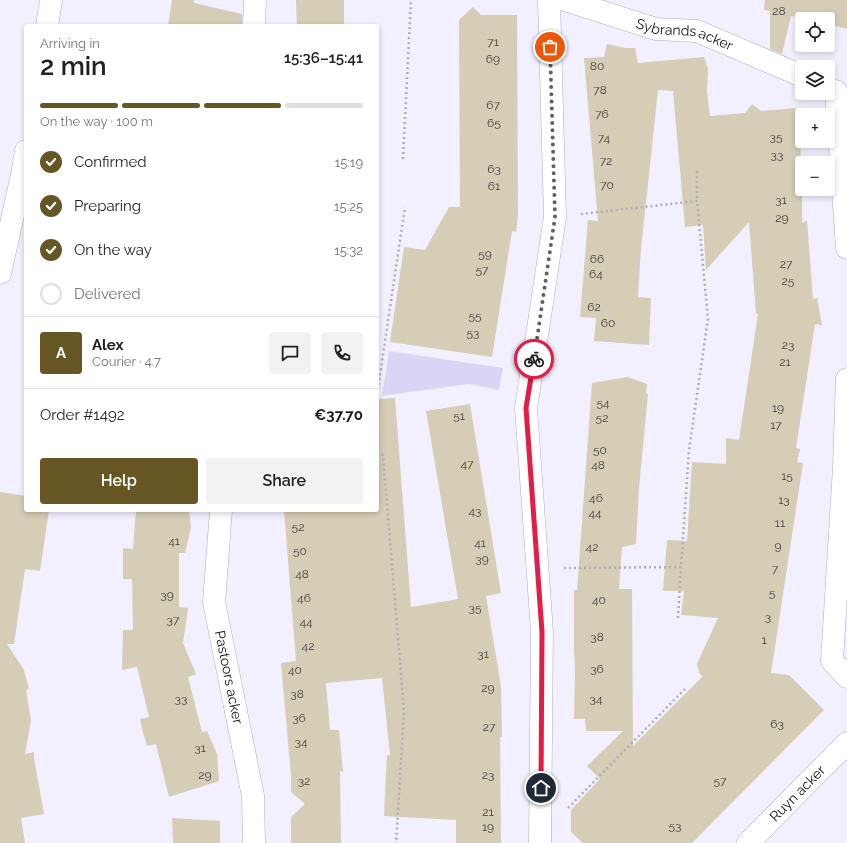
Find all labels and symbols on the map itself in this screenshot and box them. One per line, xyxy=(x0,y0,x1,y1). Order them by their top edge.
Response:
house number: 28 xyxy=(772,4,786,18)
street label: Sybrands acker xyxy=(634,15,735,53)
pin xyxy=(533,30,567,64)
house number: 71 xyxy=(487,35,499,49)
house number: 69 xyxy=(486,52,500,66)
house number: 80 xyxy=(590,59,604,73)
house number: 78 xyxy=(593,83,607,97)
house number: 67 xyxy=(486,98,500,112)
house number: 76 xyxy=(595,107,609,121)
house number: 65 xyxy=(487,116,501,130)
house number: 35 xyxy=(770,130,783,144)
house number: 74 xyxy=(598,131,611,145)
house number: 33 xyxy=(771,148,783,162)
house number: 72 xyxy=(600,154,612,168)
house number: 63 xyxy=(487,162,501,176)
house number: 70 xyxy=(600,178,614,192)
house number: 61 xyxy=(488,179,500,193)
house number: 31 xyxy=(775,193,787,207)
house number: 29 xyxy=(775,211,789,225)
house number: 59 xyxy=(478,247,492,261)
house number: 66 xyxy=(590,252,604,266)
house number: 27 xyxy=(780,257,793,271)
house number: 57 xyxy=(476,263,489,277)
house number: 64 xyxy=(589,267,603,281)
house number: 25 xyxy=(782,274,795,288)
house number: 62 xyxy=(587,300,601,314)
house number: 55 xyxy=(468,309,482,323)
house number: 60 xyxy=(601,316,615,330)
house number: 53 xyxy=(467,326,479,340)
house number: 23 xyxy=(782,338,794,352)
courier xyxy=(514,339,554,379)
house number: 21 xyxy=(779,355,791,369)
house number: 54 xyxy=(596,396,610,410)
house number: 19 xyxy=(772,401,784,415)
house number: 51 xyxy=(453,409,465,423)
house number: 52 xyxy=(596,411,608,425)
house number: 17 xyxy=(770,418,782,432)
house number: 50 xyxy=(593,443,607,457)
house number: 47 xyxy=(461,457,474,471)
house number: 48 xyxy=(591,458,605,472)
house number: 15 xyxy=(781,469,793,483)
house number: 46 xyxy=(589,491,603,505)
house number: 13 xyxy=(778,493,790,507)
house number: 43 xyxy=(469,504,481,518)
house number: 44 xyxy=(588,506,602,520)
house number: 11 xyxy=(775,516,785,530)
house number: 52 xyxy=(292,520,304,534)
house number: 41 xyxy=(168,534,180,548)
house number: 41 xyxy=(474,536,486,550)
house number: 9 xyxy=(774,539,782,553)
house number: 42 xyxy=(586,540,598,554)
house number: 50 xyxy=(293,544,307,558)
house number: 39 xyxy=(475,552,489,566)
house number: 7 xyxy=(772,562,779,576)
house number: 48 xyxy=(295,567,309,581)
house number: 5 xyxy=(769,586,776,600)
house number: 39 xyxy=(160,588,174,602)
house number: 46 xyxy=(297,591,311,605)
house number: 40 xyxy=(592,593,606,607)
house number: 35 xyxy=(469,601,482,615)
house number: 3 xyxy=(765,610,771,624)
house number: 37 xyxy=(167,613,180,627)
house number: 44 xyxy=(299,615,313,629)
street label: Pastoors acker xyxy=(212,629,246,725)
house number: 38 xyxy=(590,630,604,644)
house number: 1 xyxy=(761,633,767,647)
house number: 42 xyxy=(302,639,314,653)
house number: 31 xyxy=(477,647,489,661)
house number: 36 xyxy=(590,662,604,676)
house number: 40 xyxy=(288,663,302,677)
house number: 29 xyxy=(481,681,495,695)
house number: 38 xyxy=(290,687,304,701)
house number: 33 xyxy=(175,692,187,706)
house number: 34 xyxy=(590,692,603,706)
house number: 36 xyxy=(292,711,306,725)
house number: 63 xyxy=(770,717,784,731)
house number: 27 xyxy=(483,720,496,734)
house number: 34 xyxy=(295,735,308,749)
house number: 31 xyxy=(194,741,206,755)
street label: Ruyn acker xyxy=(766,762,828,825)
house number: 29 xyxy=(198,768,212,782)
house number: 23 xyxy=(482,768,494,782)
pin xyxy=(524,771,558,805)
house number: 32 xyxy=(298,774,310,788)
house number: 57 xyxy=(714,774,727,788)
house number: 21 xyxy=(482,805,494,819)
house number: 53 xyxy=(669,819,681,833)
house number: 19 xyxy=(482,820,494,834)

